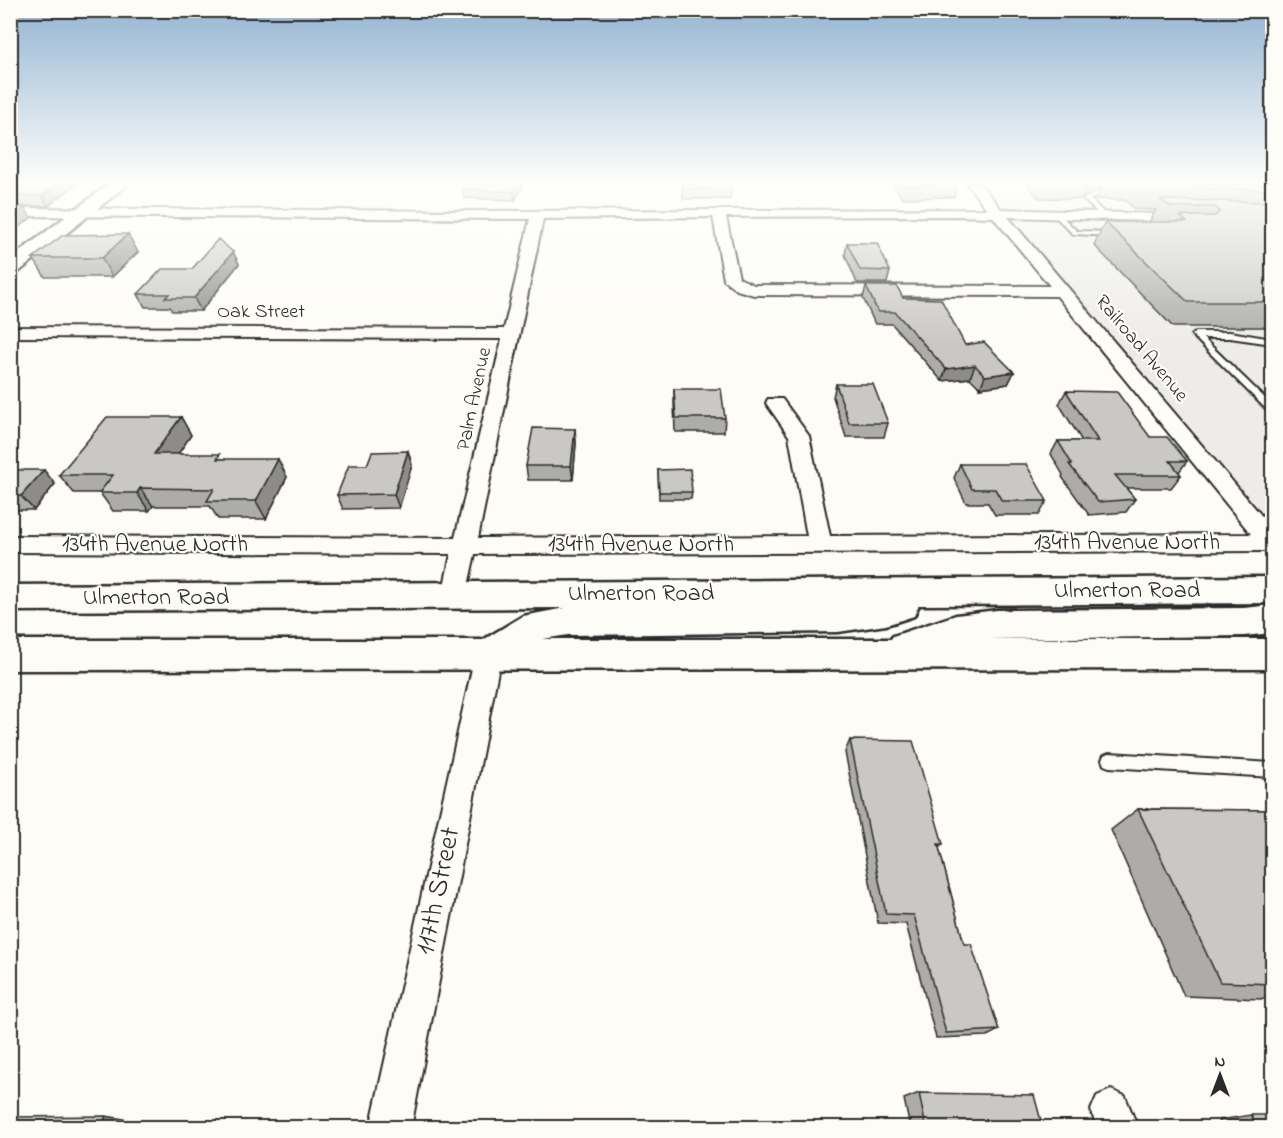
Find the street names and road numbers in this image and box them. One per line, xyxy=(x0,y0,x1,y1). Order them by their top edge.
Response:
street label: Railroad Avenue xyxy=(1087,289,1195,409)
street label: Oak Street xyxy=(217,298,305,327)
street label: Palm Avenue xyxy=(450,345,500,453)
street label: 134th Avenue North xyxy=(1034,526,1220,561)
street label: 134th Avenue North xyxy=(62,528,248,563)
street label: 134th Avenue North xyxy=(548,528,734,563)
street label: Ulmerton Road xyxy=(1054,574,1201,609)
street label: Ulmerton Road xyxy=(568,577,715,612)
street label: Ulmerton Road xyxy=(83,581,230,616)
street label: 117th Street xyxy=(405,823,473,959)

